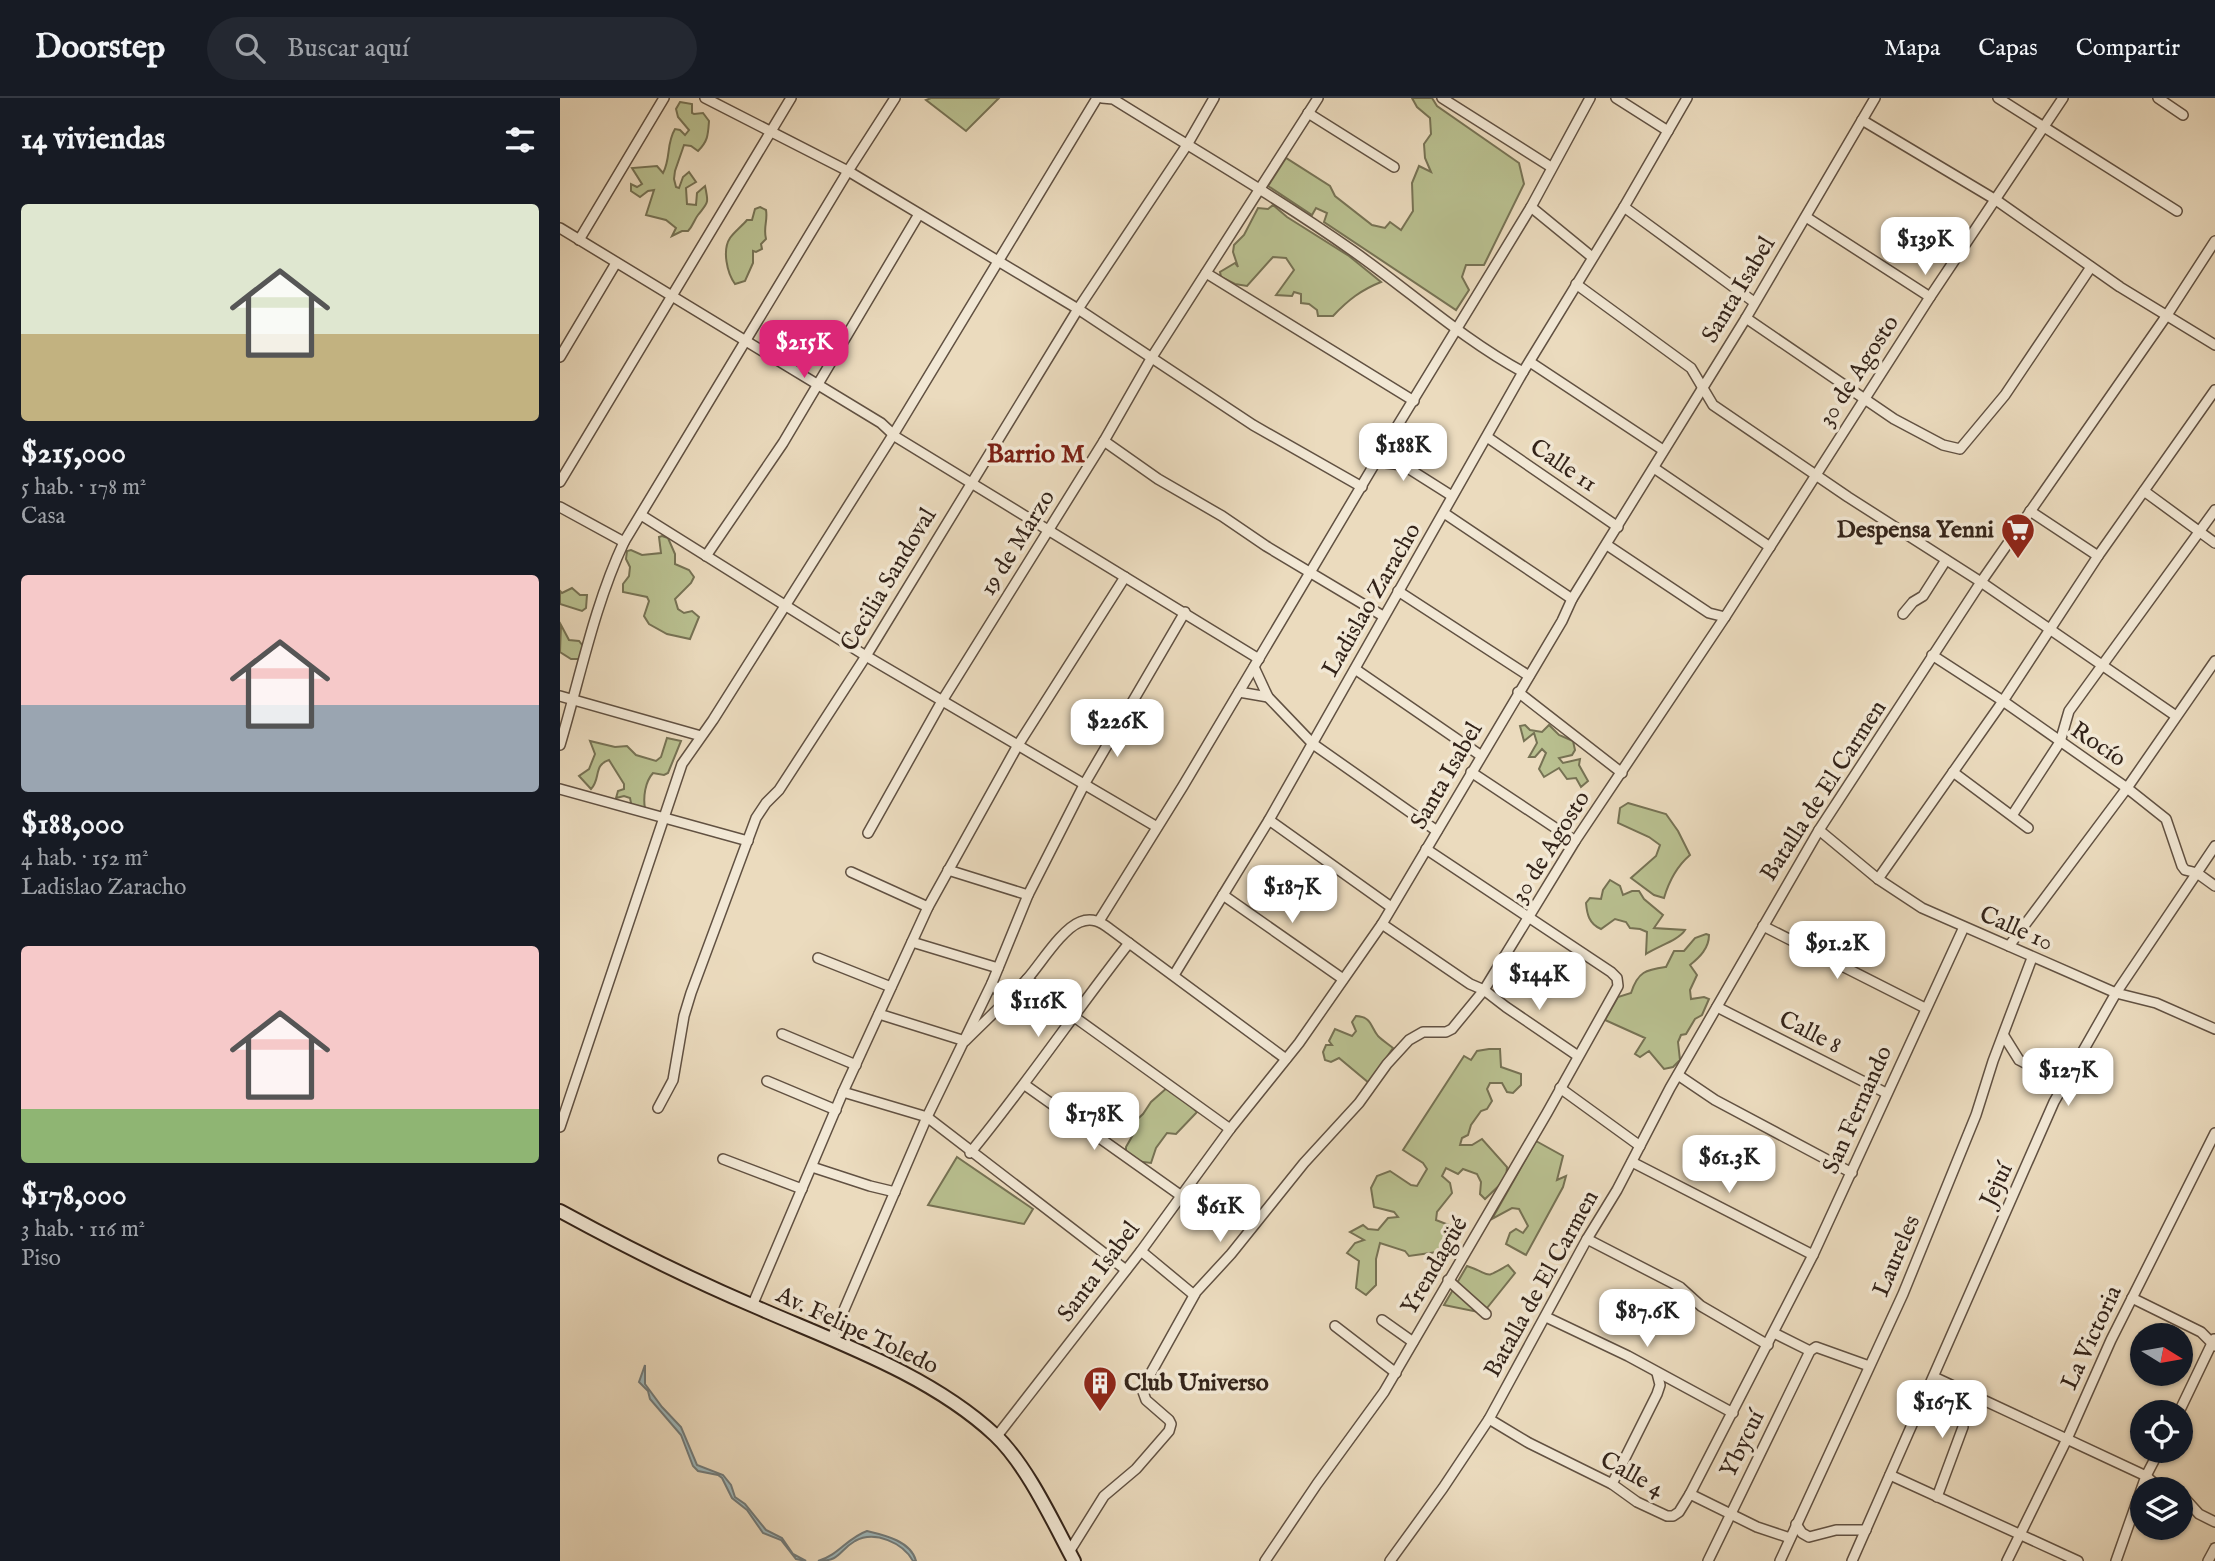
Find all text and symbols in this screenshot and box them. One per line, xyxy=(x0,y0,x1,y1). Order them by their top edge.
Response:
search box xyxy=(207,17,697,80)
text: Doorstep xyxy=(35,27,165,69)
icon: search xyxy=(231,29,269,67)
text: Buscar aquí xyxy=(287,32,409,65)
text: Mapa xyxy=(1884,33,1940,64)
text: Capas xyxy=(1978,33,2038,64)
text: Compartir xyxy=(2076,33,2180,64)
text: 14 viviendas xyxy=(21,121,165,159)
icon: filters xyxy=(501,121,539,159)
pin: $139K xyxy=(1876,218,1974,277)
text: $139K xyxy=(1897,225,1953,254)
street label: Santa Isabel xyxy=(1695,231,1783,349)
icon: home xyxy=(217,250,343,376)
street label: 30 de Agosto xyxy=(1812,309,1907,433)
pin: $215K xyxy=(755,320,853,380)
text: $215K xyxy=(775,328,833,357)
pin: $188K xyxy=(1354,424,1452,483)
text: $188K xyxy=(1375,431,1431,460)
street label: Calle 11 xyxy=(1523,432,1603,500)
text: $215,000 xyxy=(21,435,126,473)
district label: Barrio M xyxy=(987,438,1086,471)
text: 5 hab. · 178 m² xyxy=(21,473,146,502)
street label: 19 de Marzo xyxy=(973,484,1063,602)
text: Casa xyxy=(21,502,65,531)
street label: Cecilia Sandoval xyxy=(834,502,944,657)
supermarket icon: Despensa Yenni xyxy=(1999,511,2037,560)
place label: Despensa Yenni xyxy=(1836,515,1995,546)
street label: Ladislao Zaracho xyxy=(1315,517,1429,682)
icon: home xyxy=(217,621,343,747)
street label: Batalla de El Carmen xyxy=(1754,694,1894,887)
pin: $226K xyxy=(1068,700,1166,759)
text: $226K xyxy=(1087,707,1147,736)
street label: Rocío xyxy=(2064,715,2132,775)
street label: Santa Isabel xyxy=(1404,716,1490,835)
street label: 30 de Agosto xyxy=(1504,785,1598,909)
text: $188,000 xyxy=(21,806,125,844)
text: 4 hab. · 152 m² xyxy=(21,844,149,873)
pin: $187K xyxy=(1243,866,1341,925)
text: Ladislao Zaracho xyxy=(21,873,186,902)
text: $187K xyxy=(1263,873,1321,902)
street label: Calle 10 xyxy=(1974,899,2058,959)
pin: $91.2K xyxy=(1780,922,1894,981)
text: $91.2K xyxy=(1805,929,1869,958)
pin: $144K xyxy=(1490,953,1588,1012)
text: $144K xyxy=(1509,960,1569,989)
pin: $116K xyxy=(989,979,1087,1039)
text: $116K xyxy=(1010,987,1066,1016)
icon: home xyxy=(217,992,343,1118)
street label: Calle 8 xyxy=(1773,1004,1847,1062)
street label: San Fernando xyxy=(1816,1041,1900,1179)
pin: $127K xyxy=(2019,1048,2117,1108)
text: $127K xyxy=(2038,1056,2098,1085)
pin: $178K xyxy=(1045,1093,1143,1152)
text: $178K xyxy=(1065,1100,1123,1129)
pin: $61.3K xyxy=(1672,1136,1786,1195)
text: $61.3K xyxy=(1698,1143,1760,1172)
street label: Jejuí xyxy=(1972,1157,2021,1215)
text: $178,000 xyxy=(21,1177,127,1215)
pin: $61K xyxy=(1179,1184,1261,1244)
street label: Batalla de El Carmen xyxy=(1478,1185,1606,1383)
text: $61K xyxy=(1196,1192,1244,1221)
street label: Yrendagüé xyxy=(1395,1211,1475,1321)
street label: Laureles xyxy=(1866,1211,1928,1301)
text: 3 hab. · 116 m² xyxy=(21,1215,145,1244)
street label: Santa Isabel xyxy=(1051,1215,1147,1329)
text: Piso xyxy=(21,1244,61,1273)
street label: Av. Felipe Toledo xyxy=(770,1279,943,1382)
street label: La Victoria xyxy=(2054,1280,2130,1395)
pin: $87.6K xyxy=(1590,1290,1704,1349)
text: $87.6K xyxy=(1615,1297,1679,1326)
north arrow xyxy=(2130,1323,2193,1386)
map controls xyxy=(2130,1323,2193,1540)
building icon: Club Universo xyxy=(1081,1364,1119,1413)
place label: Club Universo xyxy=(1124,1368,1269,1399)
pin: $167K xyxy=(1893,1380,1991,1440)
text: $167K xyxy=(1913,1388,1971,1417)
button: locate xyxy=(2130,1400,2193,1463)
street label: Ybycuí xyxy=(1713,1404,1773,1483)
street label: Calle 4 xyxy=(1594,1445,1670,1505)
button: layers xyxy=(2130,1477,2193,1540)

